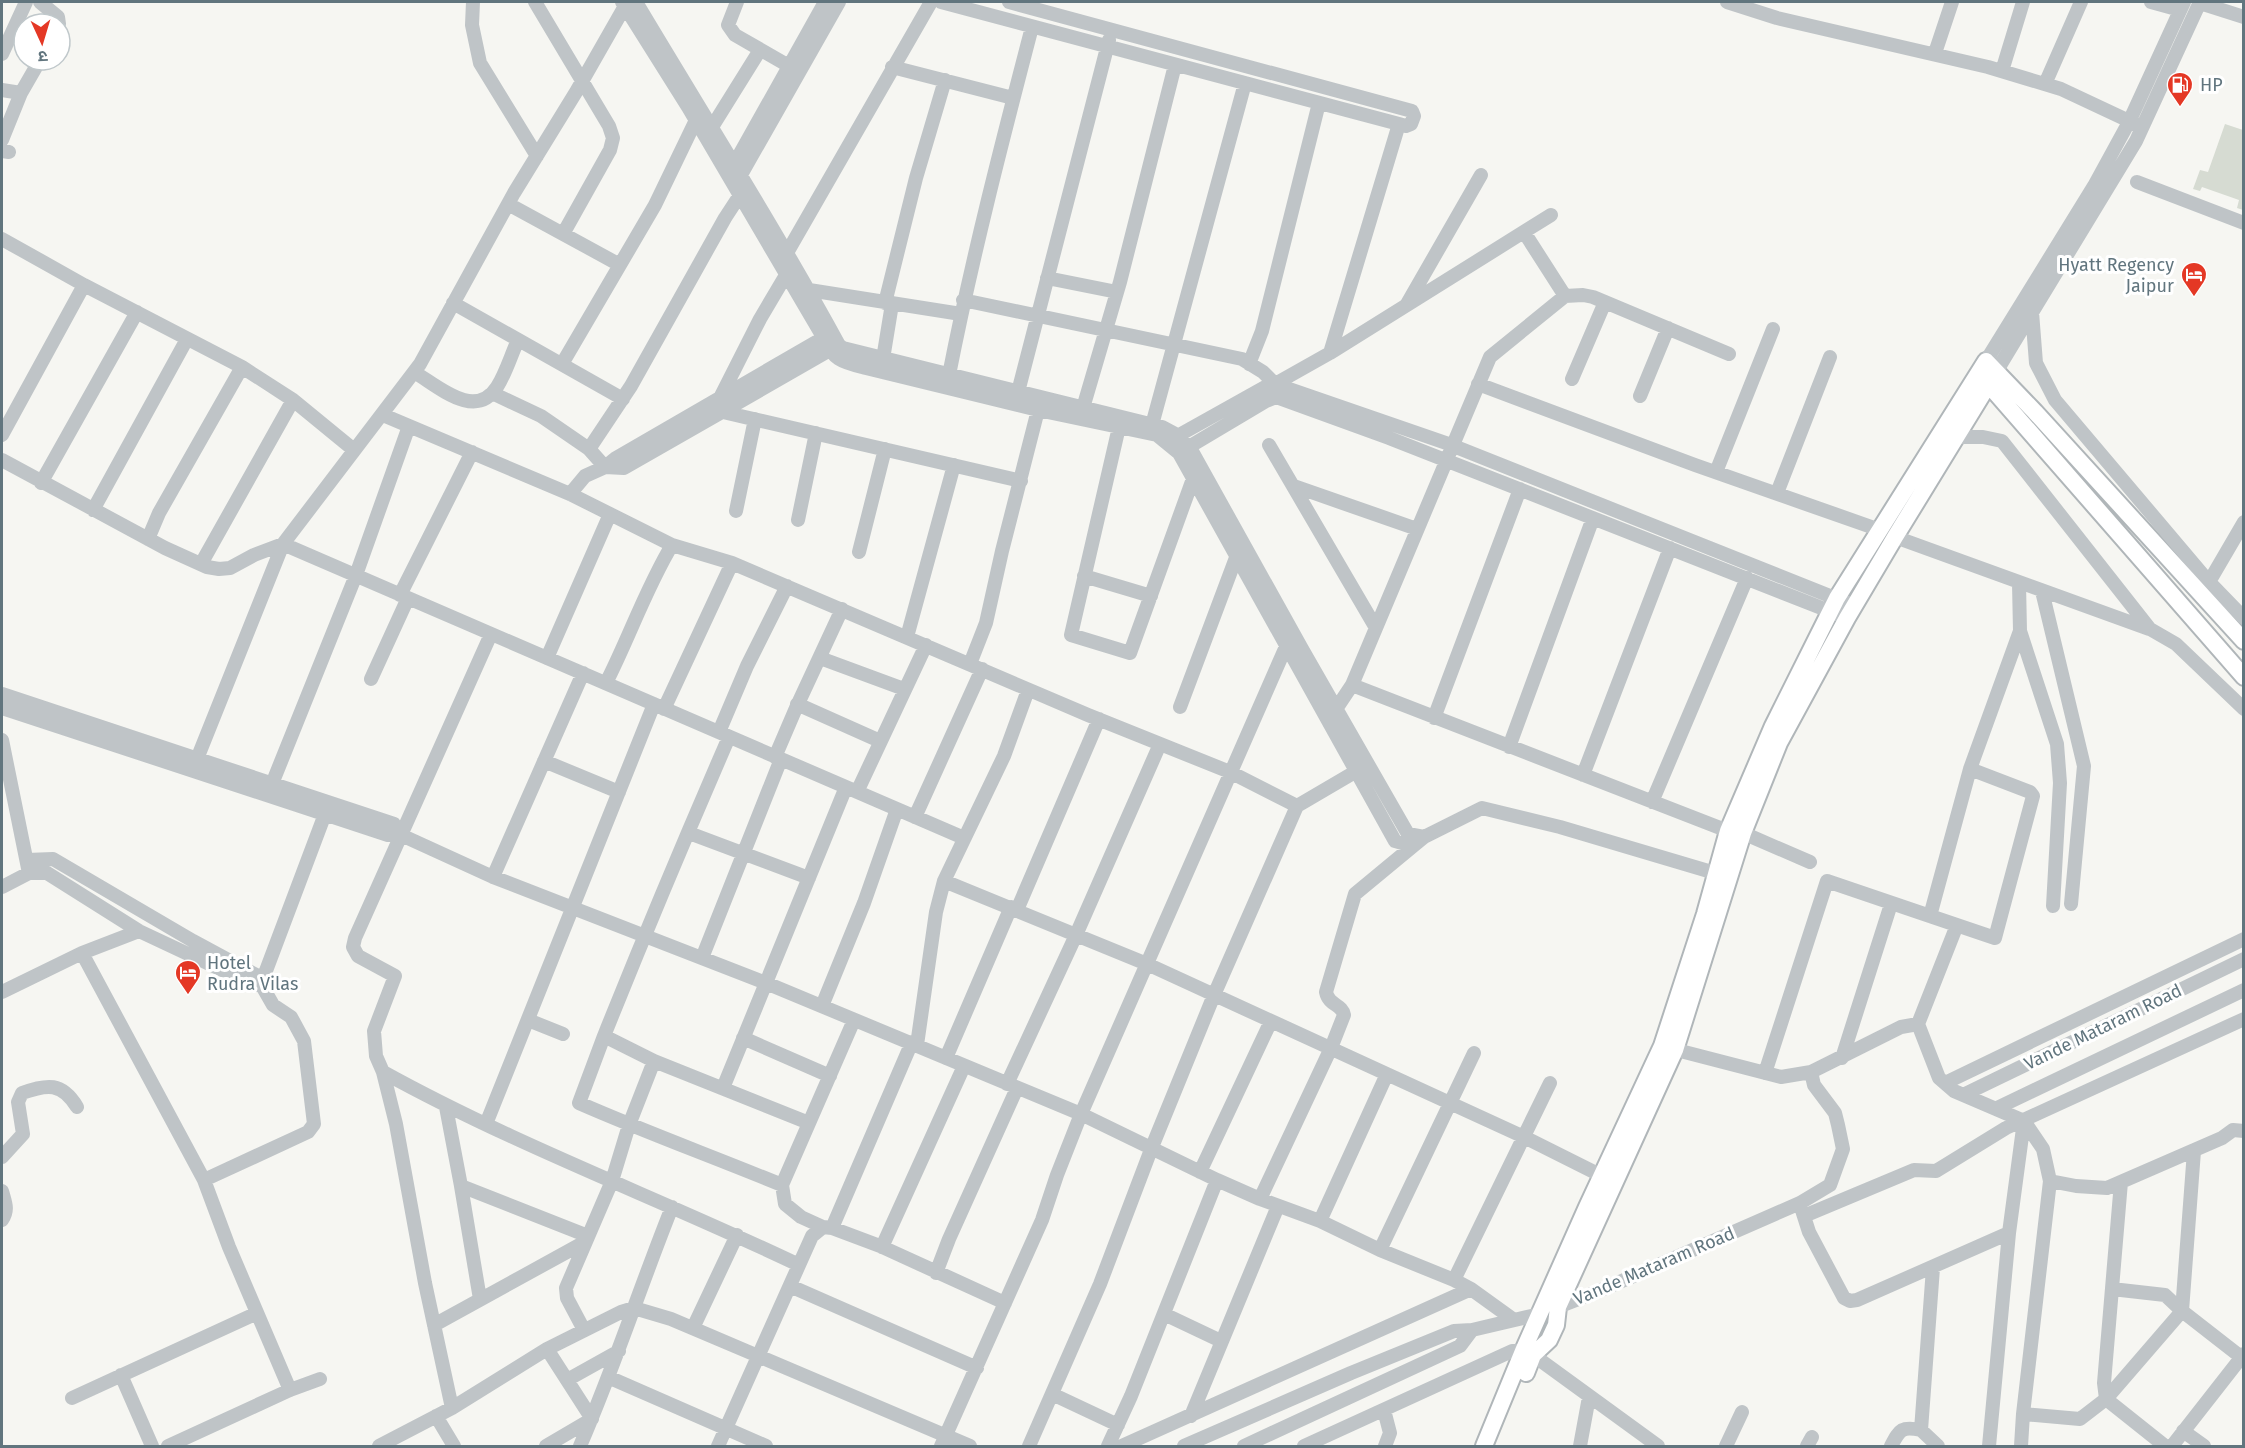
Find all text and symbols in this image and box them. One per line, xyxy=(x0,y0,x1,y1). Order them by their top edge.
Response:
north arrow xyxy=(12,12,72,72)
text: उ xyxy=(37,47,48,66)
fuel station icon: HP xyxy=(2165,70,2195,108)
place label: HP xyxy=(2200,74,2223,96)
place label: Hyatt Regency Jaipur xyxy=(2058,254,2174,297)
hotel icon: Hyatt Regency Jaipur xyxy=(2179,260,2209,298)
place label: Hotel Rudra Vilas xyxy=(207,952,298,995)
hotel icon: Hotel Rudra Vilas xyxy=(173,958,203,996)
street label: Vande Mataram Road xyxy=(2021,979,2185,1075)
street label: Vande Mataram Road xyxy=(1570,1222,1738,1310)

